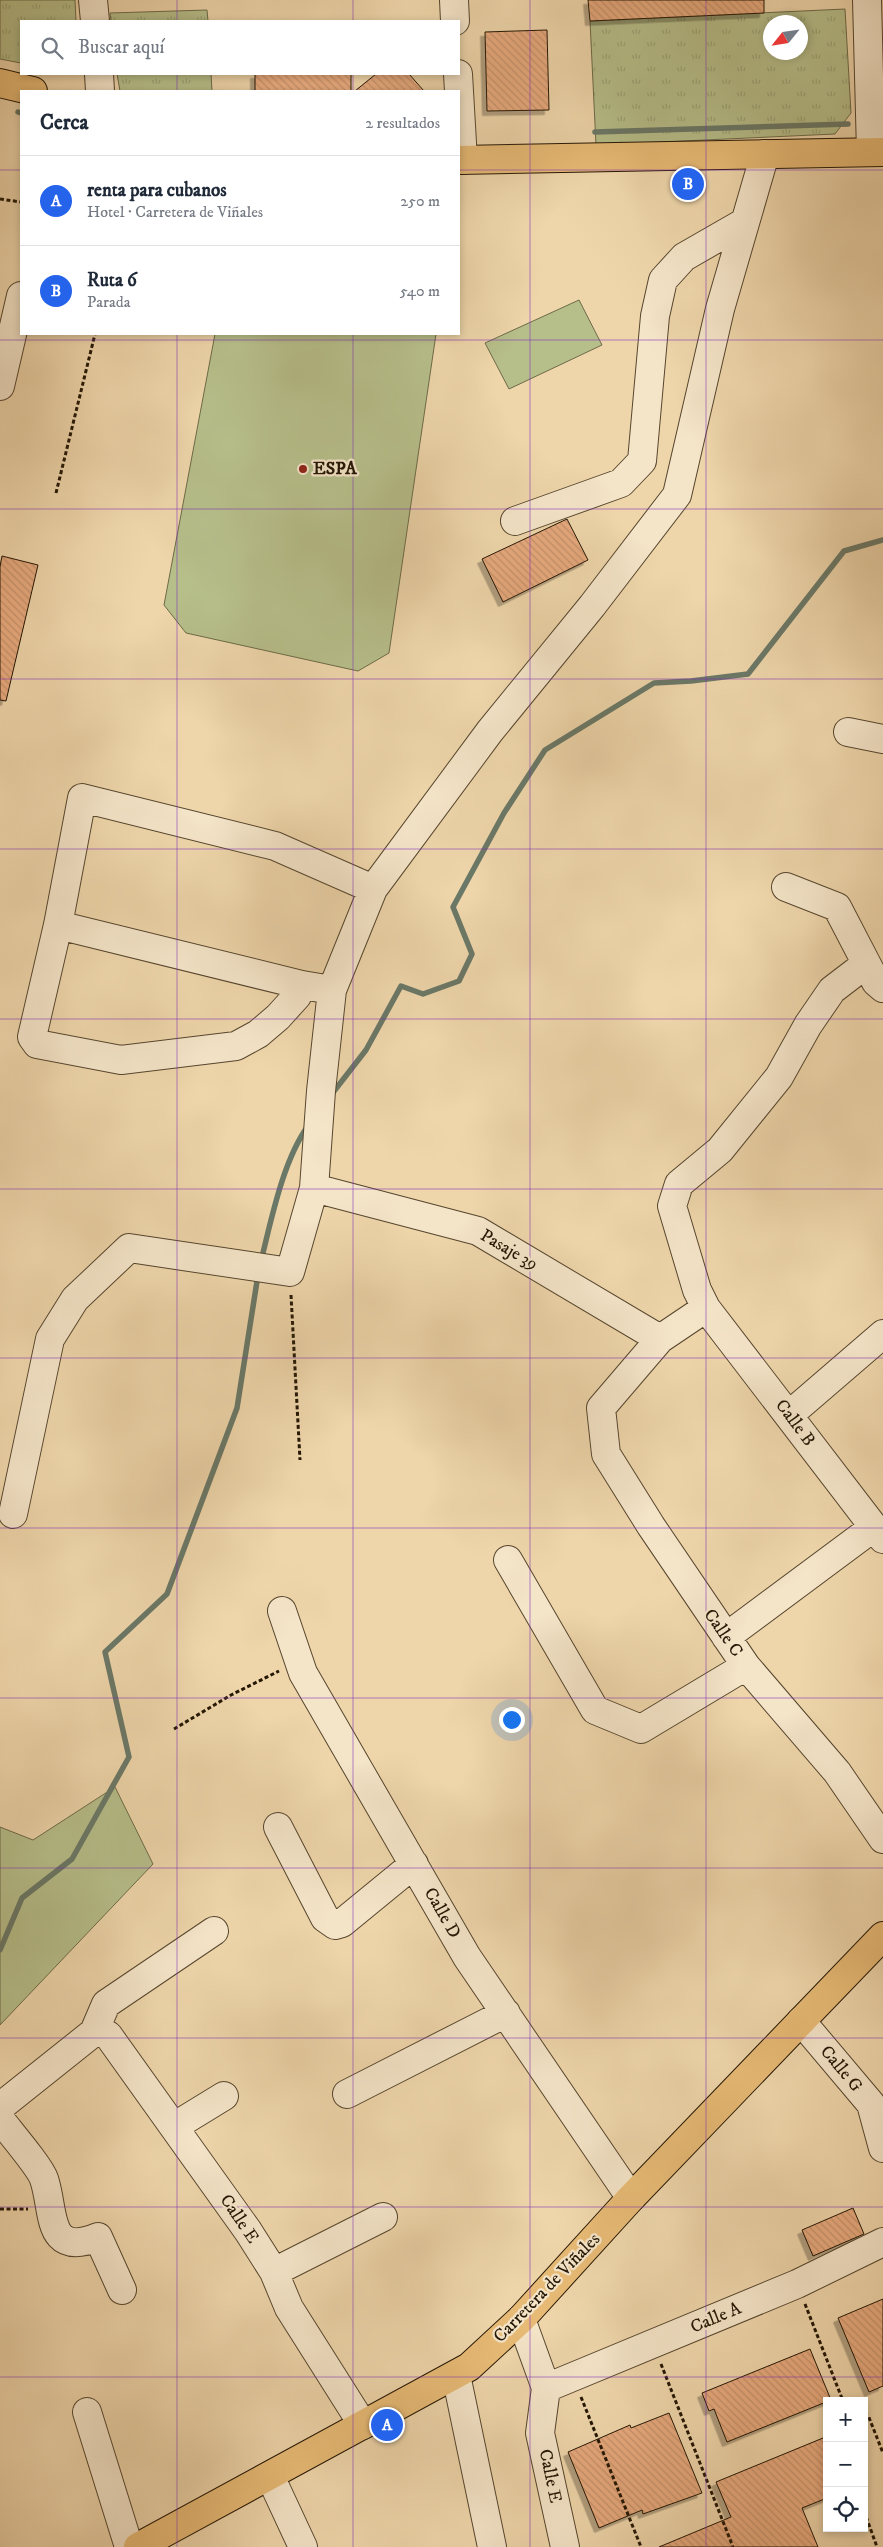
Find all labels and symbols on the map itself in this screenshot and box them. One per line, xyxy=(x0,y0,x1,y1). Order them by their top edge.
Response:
north arrow xyxy=(763,15,808,60)
pin: B xyxy=(672,165,704,203)
place label: ESPA xyxy=(313,458,357,480)
marker: ESPA xyxy=(297,463,309,475)
street label: Pasaje 39 xyxy=(476,1225,542,1275)
street label: Calle B xyxy=(770,1395,820,1451)
street label: Calle C xyxy=(699,1605,747,1661)
your location xyxy=(499,1707,525,1733)
street label: Calle D xyxy=(419,1884,465,1942)
street label: Calle G xyxy=(815,2041,867,2097)
street label: Calle E xyxy=(215,2190,263,2248)
street label: Carretera de Viñales xyxy=(489,2229,605,2347)
street label: Calle A xyxy=(687,2297,745,2339)
pin: A xyxy=(371,2406,403,2444)
street label: Calle E xyxy=(534,2447,566,2505)

